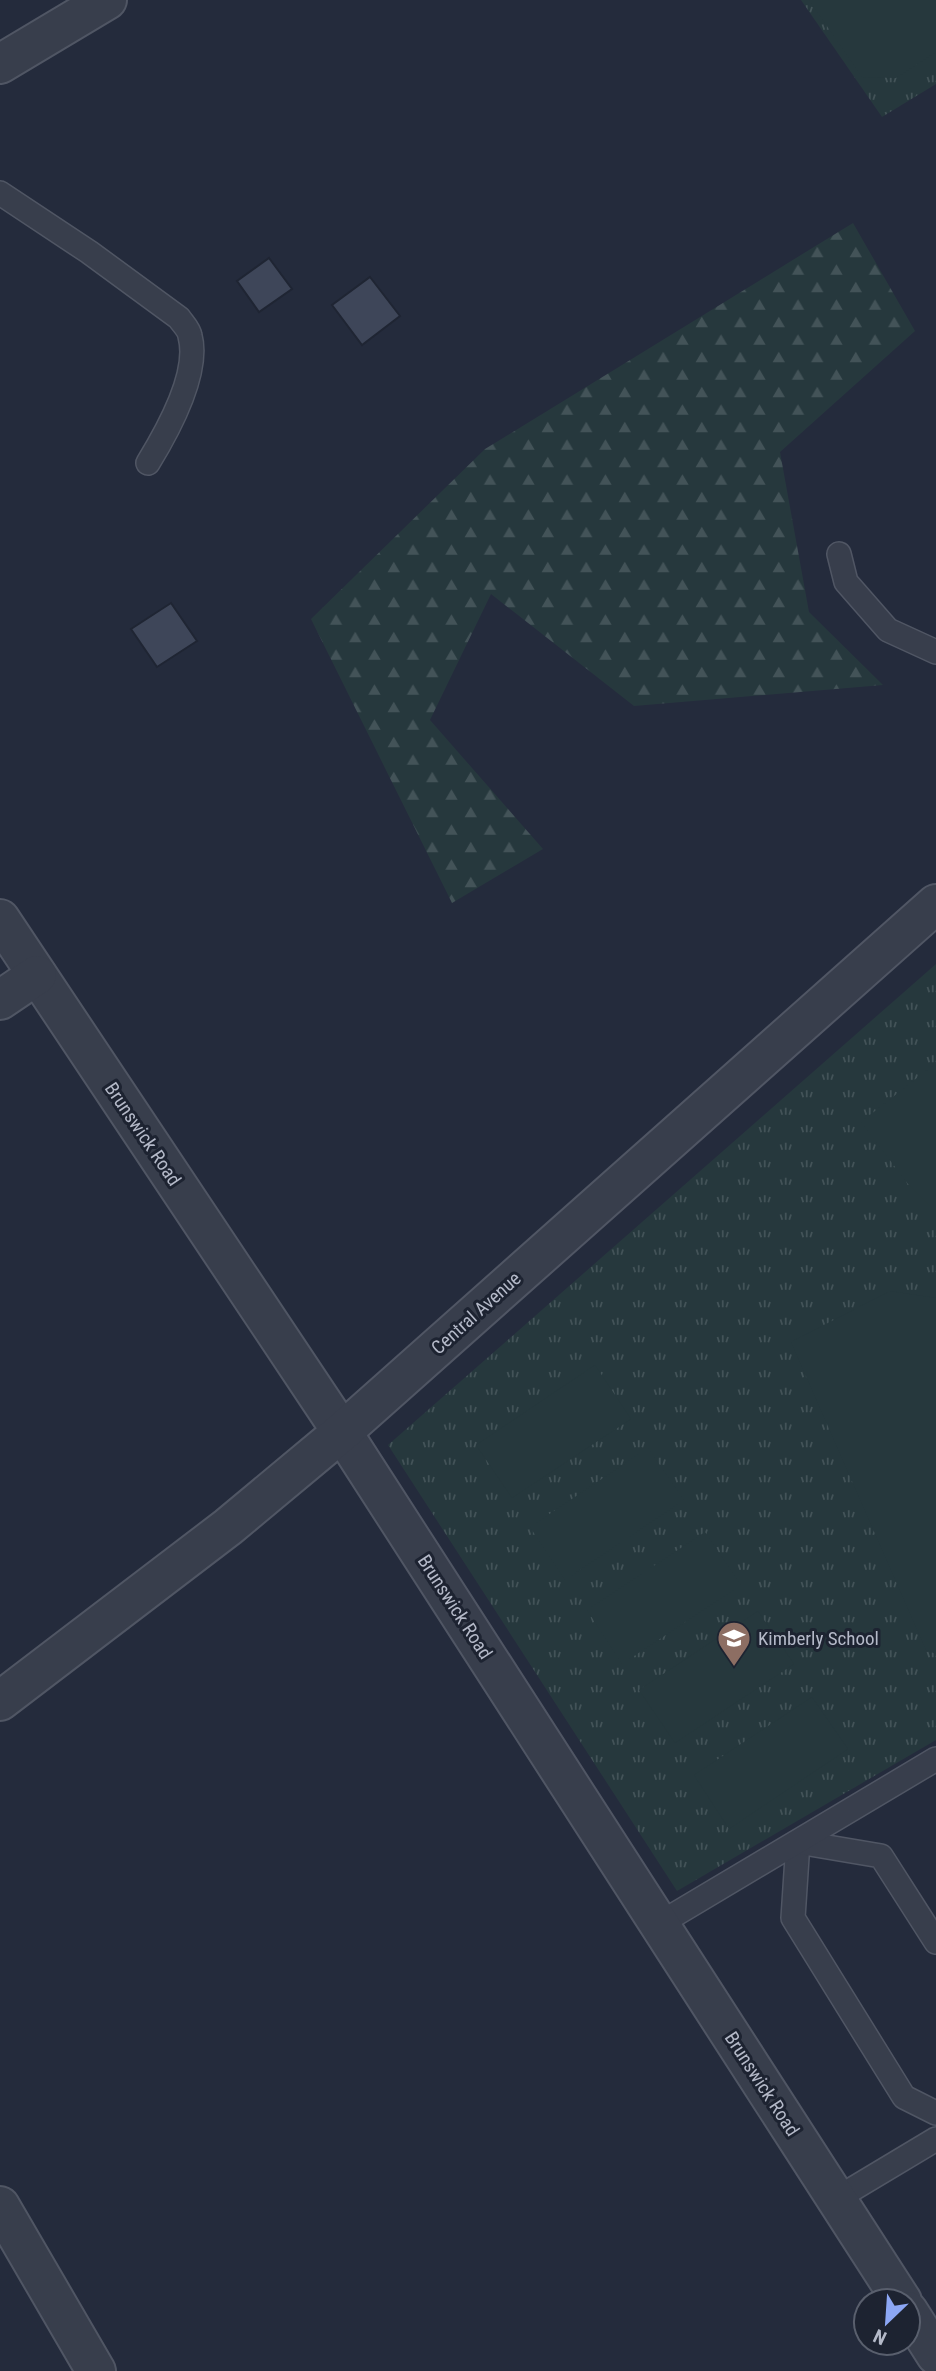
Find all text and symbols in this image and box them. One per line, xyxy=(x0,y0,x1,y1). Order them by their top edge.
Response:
street label: Brunswick Road xyxy=(100,1078,186,1190)
street label: Central Avenue xyxy=(427,1267,526,1359)
street label: Brunswick Road xyxy=(413,1551,497,1663)
school or university icon: Kimberly School xyxy=(715,1619,753,1668)
place label: Kimberly School xyxy=(758,1627,879,1650)
street label: Brunswick Road xyxy=(720,2028,804,2140)
north arrow xyxy=(852,2287,922,2357)
text: N xyxy=(870,2324,890,2350)

